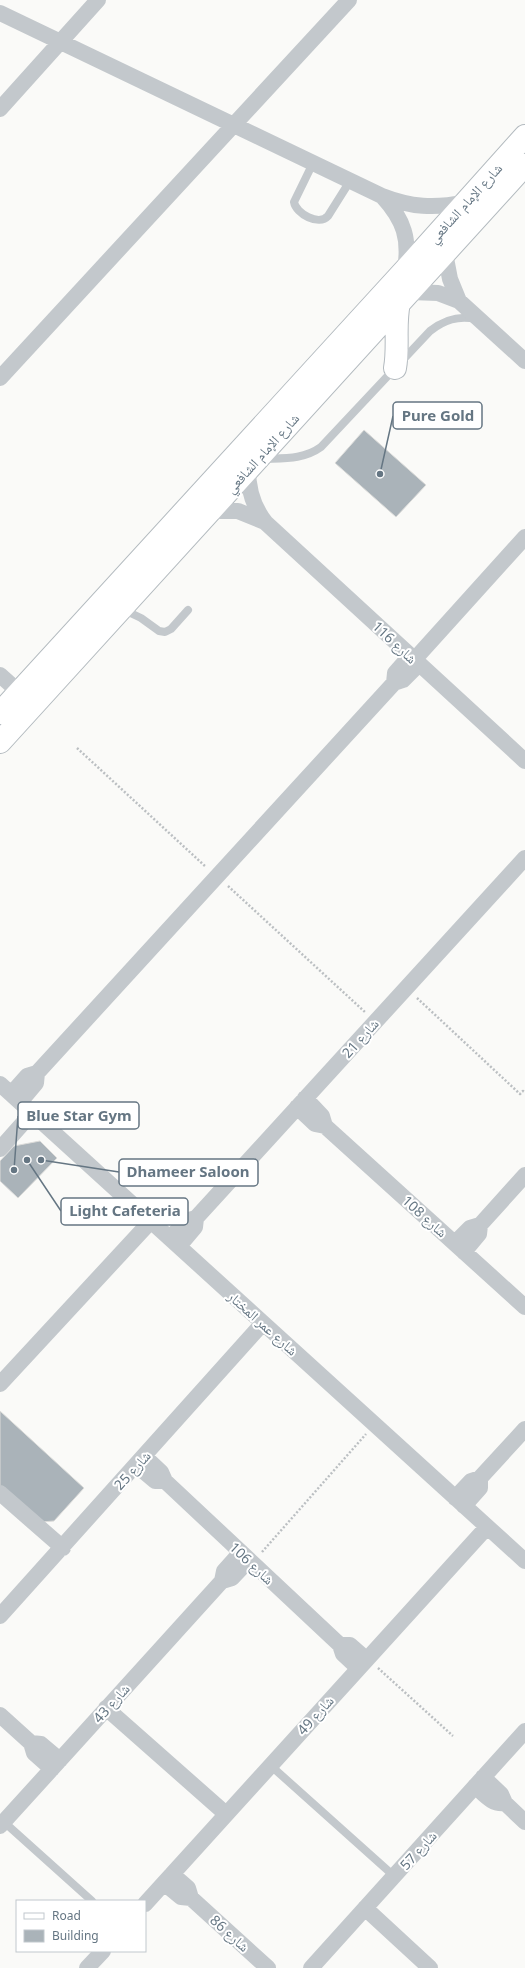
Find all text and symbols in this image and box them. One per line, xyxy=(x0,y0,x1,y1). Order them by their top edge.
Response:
street label: شارع الإمام الشافعي xyxy=(424,159,508,249)
callout: Pure Gold xyxy=(393,402,482,429)
text: Pure Gold xyxy=(402,405,474,425)
street label: شارع الإمام الشافعي xyxy=(221,409,305,499)
street label: شارع 116 xyxy=(368,617,421,668)
street label: شارع 21 xyxy=(337,1014,383,1062)
callout: Blue Star Gym xyxy=(18,1102,139,1129)
text: Blue Star Gym xyxy=(26,1105,132,1125)
callout: Dhameer Saloon xyxy=(119,1159,258,1186)
text: Dhameer Saloon xyxy=(126,1161,250,1181)
street label: شارع 108 xyxy=(398,1191,452,1242)
callout: Light Cafeteria xyxy=(61,1198,188,1225)
text: Light Cafeteria xyxy=(69,1200,181,1220)
street label: شارع عمر المختار xyxy=(223,1286,302,1360)
street label: شارع 25 xyxy=(109,1446,155,1494)
street label: شارع 106 xyxy=(225,1538,278,1589)
street label: شارع 43 xyxy=(88,1679,134,1727)
street label: شارع 49 xyxy=(292,1691,338,1739)
street label: شارع 57 xyxy=(395,1826,441,1874)
legend xyxy=(16,1900,146,1952)
text: Road xyxy=(52,1907,81,1924)
street label: شارع 86 xyxy=(206,1910,254,1956)
text: Building xyxy=(52,1927,99,1944)

